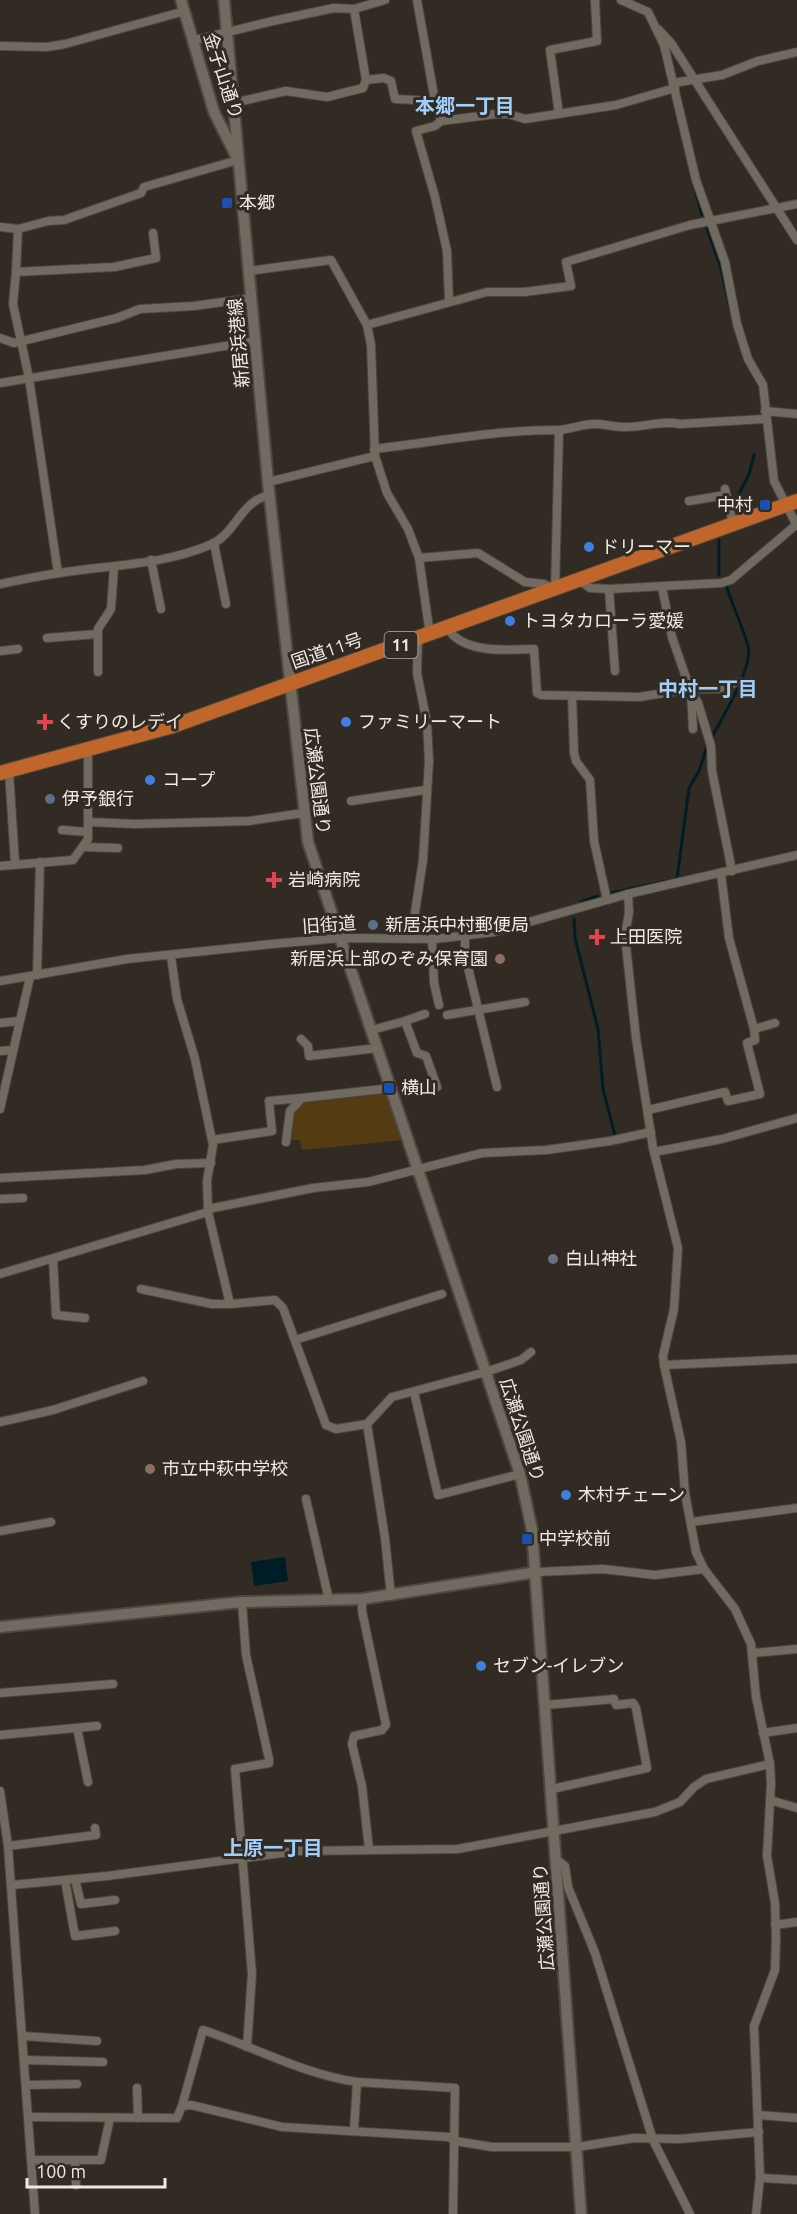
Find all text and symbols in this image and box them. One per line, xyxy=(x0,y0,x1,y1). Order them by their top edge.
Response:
street label: 金子山通り xyxy=(201,30,247,122)
district label: 本郷一丁目 xyxy=(415,94,515,117)
place label: 本郷 xyxy=(239,192,275,212)
marker: 本郷 xyxy=(220,196,234,210)
street label: 新居浜港線 xyxy=(224,297,252,389)
place label: 中村 xyxy=(717,494,753,514)
marker: 中村 xyxy=(758,498,772,512)
place label: ドリーマー xyxy=(601,536,691,556)
marker: ドリーマー xyxy=(582,540,596,554)
place label: トヨタカローラ愛媛 xyxy=(522,610,684,630)
marker: トヨタカローラ愛媛 xyxy=(503,614,517,628)
street label: 国道11号 xyxy=(288,629,365,672)
road number: 11 xyxy=(384,632,418,658)
district label: 中村一丁目 xyxy=(658,677,758,700)
place label: くすりのレデイ xyxy=(57,711,183,731)
place label: ファミリーマート xyxy=(358,711,502,731)
marker: くすりのレデイ xyxy=(38,715,52,729)
marker: ファミリーマート xyxy=(339,715,353,729)
street label: 広瀬公園通り xyxy=(301,726,334,836)
place label: コープ xyxy=(162,769,215,789)
marker: コープ xyxy=(143,773,157,787)
place label: 伊予銀行 xyxy=(62,788,134,808)
marker: 伊予銀行 xyxy=(43,792,57,806)
place label: 岩崎病院 xyxy=(288,869,360,889)
marker: 岩崎病院 xyxy=(265,871,283,889)
street label: 旧街道 xyxy=(301,912,357,936)
place label: 新居浜中村郵便局 xyxy=(385,914,529,934)
marker: 新居浜中村郵便局 xyxy=(366,918,380,932)
place label: 上田医院 xyxy=(610,926,682,946)
marker: 上田医院 xyxy=(588,928,606,946)
place label: 新居浜上部のぞみ保育園 xyxy=(290,948,488,968)
marker: 新居浜上部のぞみ保育園 xyxy=(493,952,507,966)
place label: 横山 xyxy=(401,1077,437,1097)
marker: 横山 xyxy=(382,1081,396,1095)
place label: 白山神社 xyxy=(565,1248,637,1268)
marker: 白山神社 xyxy=(546,1252,560,1266)
street label: 広瀬公園通り xyxy=(497,1375,549,1484)
place label: 市立中萩中学校 xyxy=(162,1458,288,1478)
marker: 市立中萩中学校 xyxy=(143,1462,157,1476)
place label: 木村チェーン xyxy=(578,1484,685,1504)
marker: 木村チェーン xyxy=(559,1488,573,1502)
place label: 中学校前 xyxy=(539,1528,611,1548)
marker: 中学校前 xyxy=(520,1532,534,1546)
place label: セブン-イレブン xyxy=(493,1655,624,1675)
marker: セブン-イレブン xyxy=(474,1659,488,1673)
district label: 上原一丁目 xyxy=(223,1836,323,1859)
street label: 広瀬公園通り xyxy=(529,1863,557,1972)
scale bar xyxy=(27,2151,165,2189)
text: 100 m xyxy=(36,2161,86,2181)

